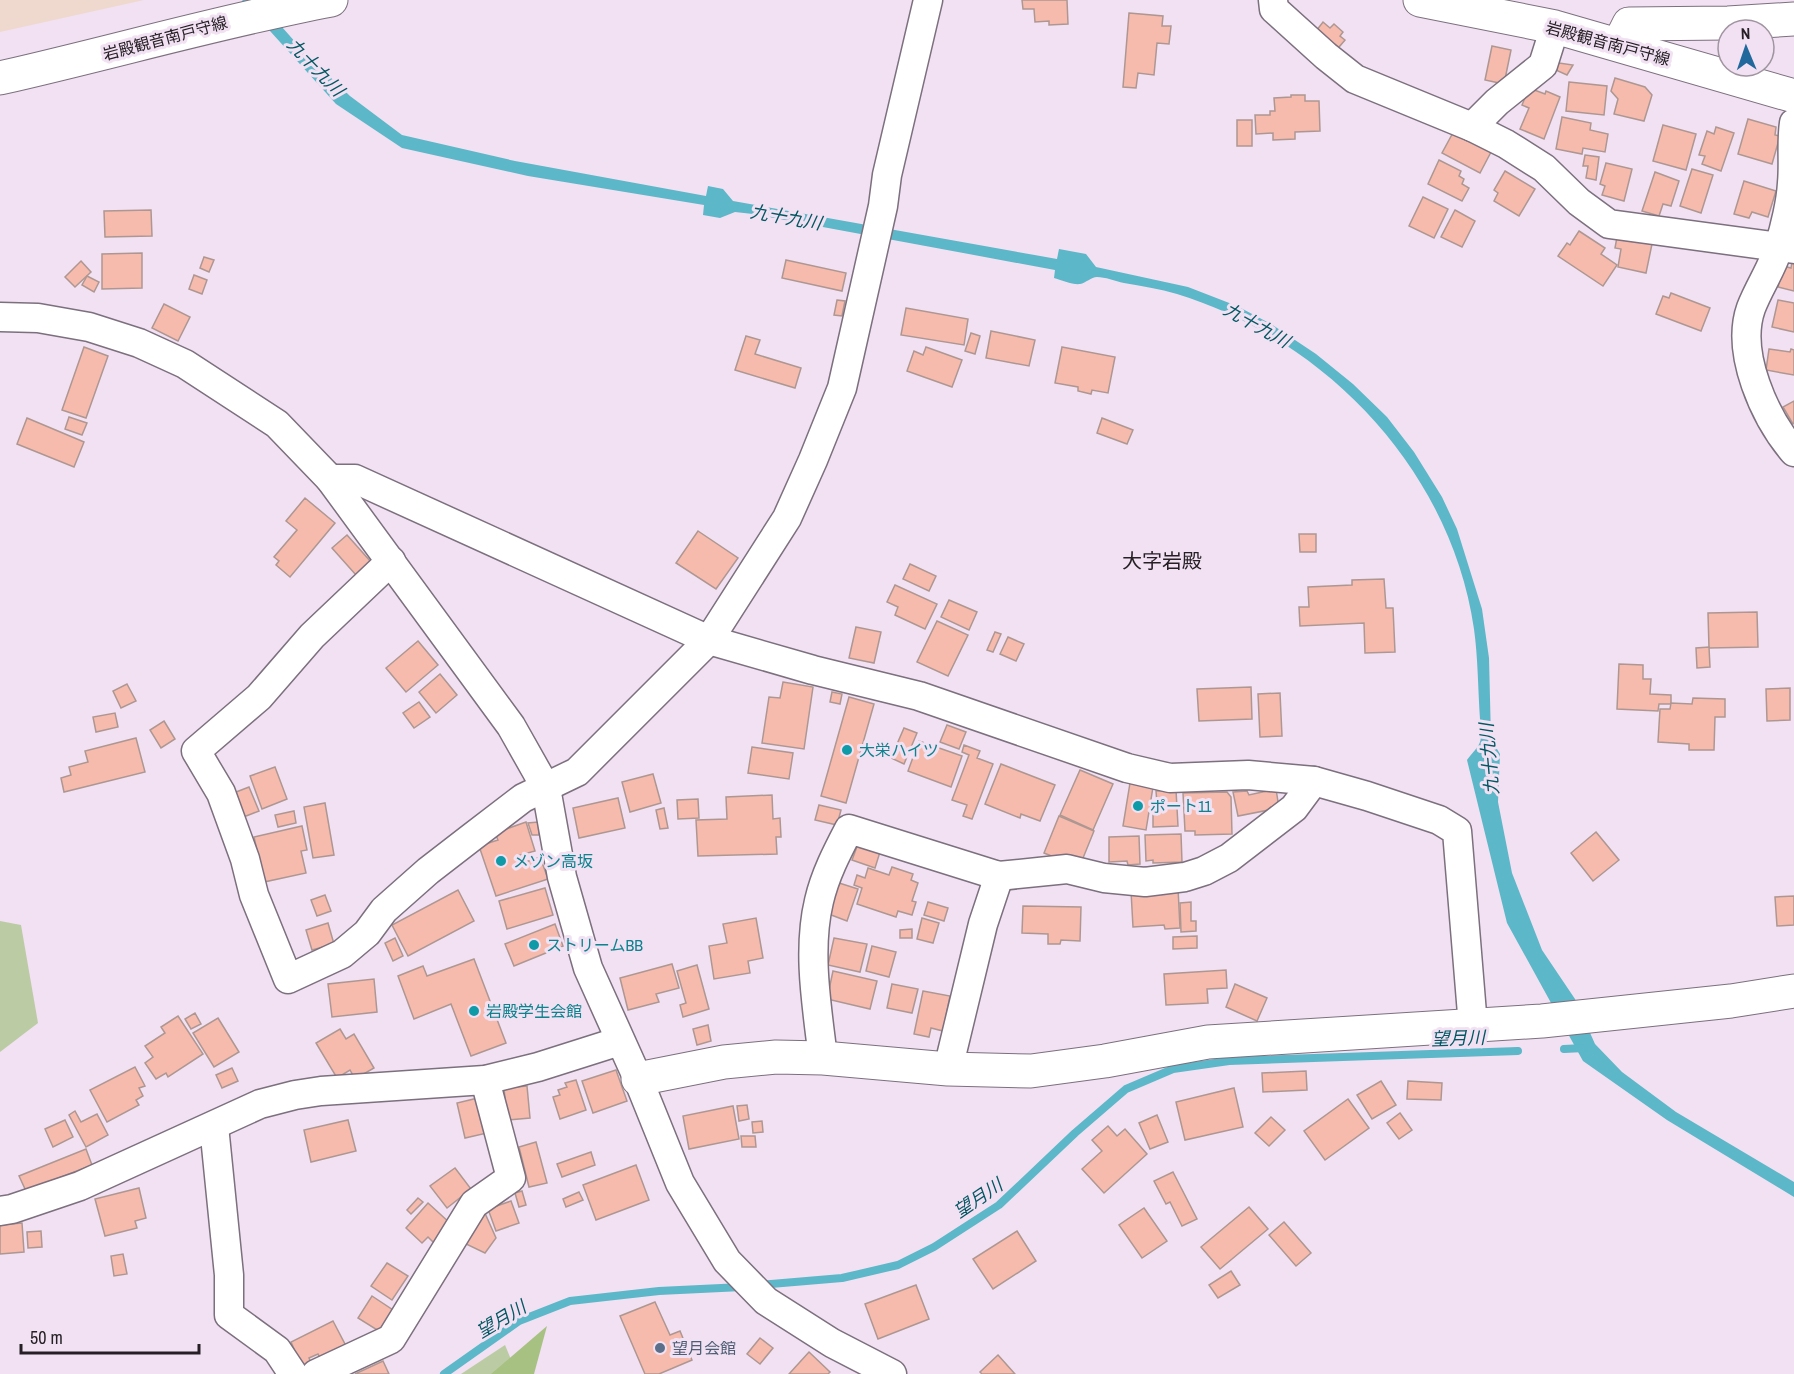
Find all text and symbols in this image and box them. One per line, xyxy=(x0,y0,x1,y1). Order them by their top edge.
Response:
street label: 岩殿観音南戸守線 xyxy=(100,11,230,65)
street label: 岩殿観音南戸守線 xyxy=(1543,16,1673,70)
north arrow xyxy=(1716,18,1776,78)
text: N xyxy=(1740,22,1751,44)
water label: 九十九川 xyxy=(282,32,351,103)
water label: 九十九川 xyxy=(748,198,826,236)
water label: 九十九川 xyxy=(1219,297,1296,354)
district label: 大字岩殿 xyxy=(1122,547,1202,574)
water label: 九十九川 xyxy=(1473,720,1505,796)
place label: 大栄ハイツ xyxy=(859,739,939,761)
marker: 大栄ハイツ xyxy=(840,743,854,757)
place label: ポート11 xyxy=(1150,795,1212,817)
marker: ポート11 xyxy=(1131,799,1145,813)
place label: メゾン高坂 xyxy=(513,850,593,872)
marker: メゾン高坂 xyxy=(494,854,508,868)
place label: ストリームBB xyxy=(546,934,643,956)
marker: ストリームBB xyxy=(527,938,541,952)
place label: 岩殿学生会館 xyxy=(486,1000,582,1022)
marker: 岩殿学生会館 xyxy=(467,1004,481,1018)
water label: 望月川 xyxy=(1431,1024,1487,1051)
water label: 望月川 xyxy=(949,1171,1009,1223)
water label: 望月川 xyxy=(471,1293,532,1344)
scale bar xyxy=(21,1317,200,1355)
text: 50 m xyxy=(30,1325,63,1350)
place label: 望月会館 xyxy=(672,1337,736,1359)
marker: 望月会館 xyxy=(653,1341,667,1355)

